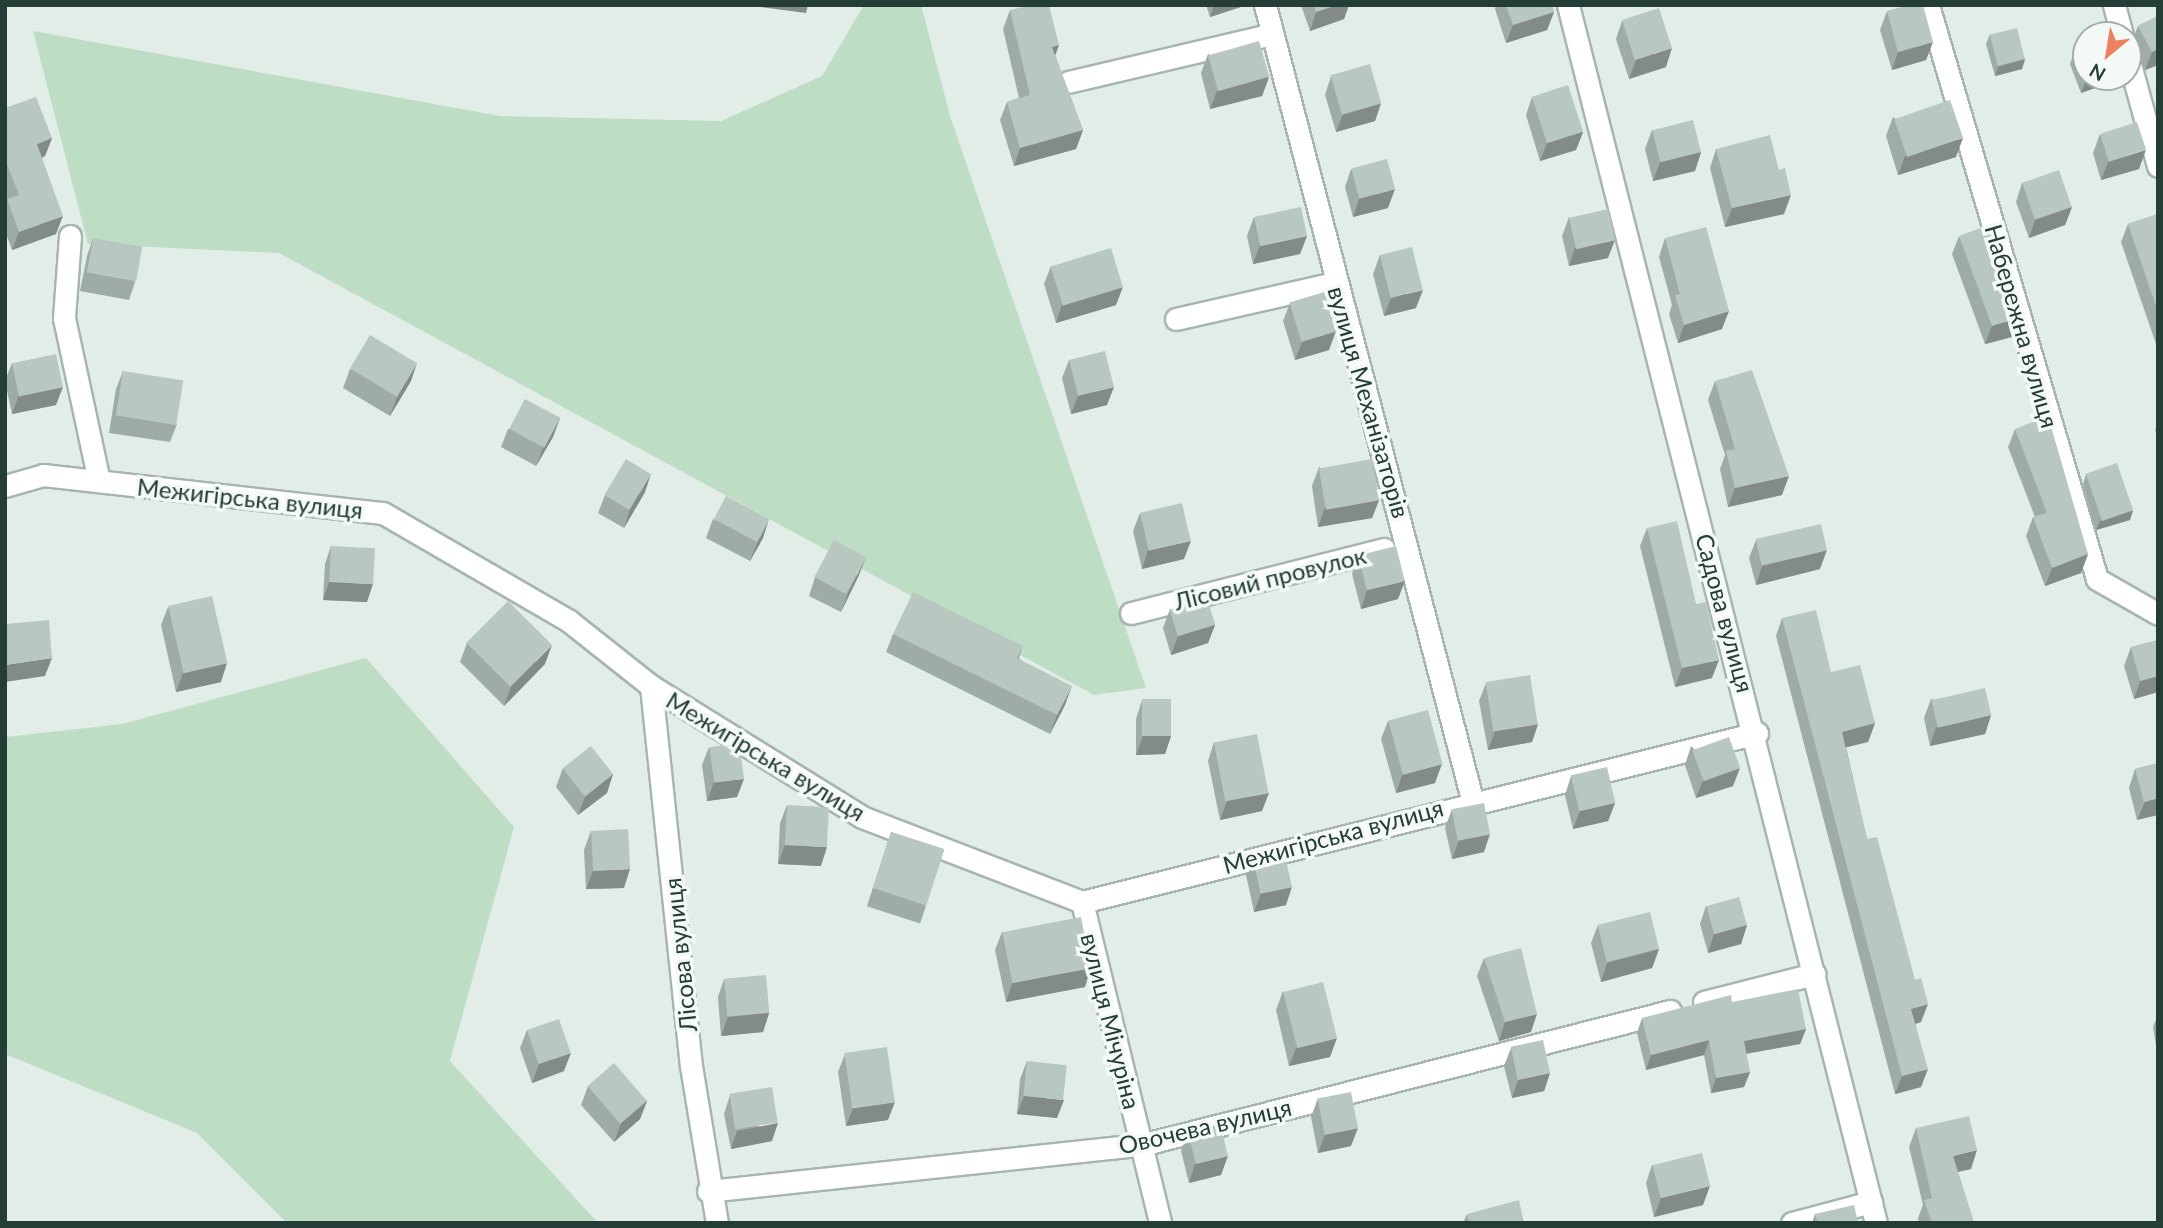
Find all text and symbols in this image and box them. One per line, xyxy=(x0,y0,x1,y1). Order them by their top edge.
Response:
north arrow xyxy=(2072,21,2142,91)
text: N xyxy=(2085,59,2109,87)
street label: Набережна вулиця xyxy=(1979,221,2065,431)
street label: вулиця Механізаторів xyxy=(1322,283,1416,521)
street label: Межигірська вулиця xyxy=(136,472,364,524)
street label: Садова вулиця xyxy=(1690,530,1760,696)
street label: Лісовий провулок xyxy=(1171,540,1369,616)
street label: Межигірська вулиця xyxy=(661,685,871,827)
street label: Межигірська вулиця xyxy=(1220,793,1446,879)
street label: Лісова вулиця xyxy=(658,876,702,1034)
street label: вулиця Мічуріна xyxy=(1075,930,1147,1112)
street label: Овочева вулиця xyxy=(1116,1092,1294,1160)

